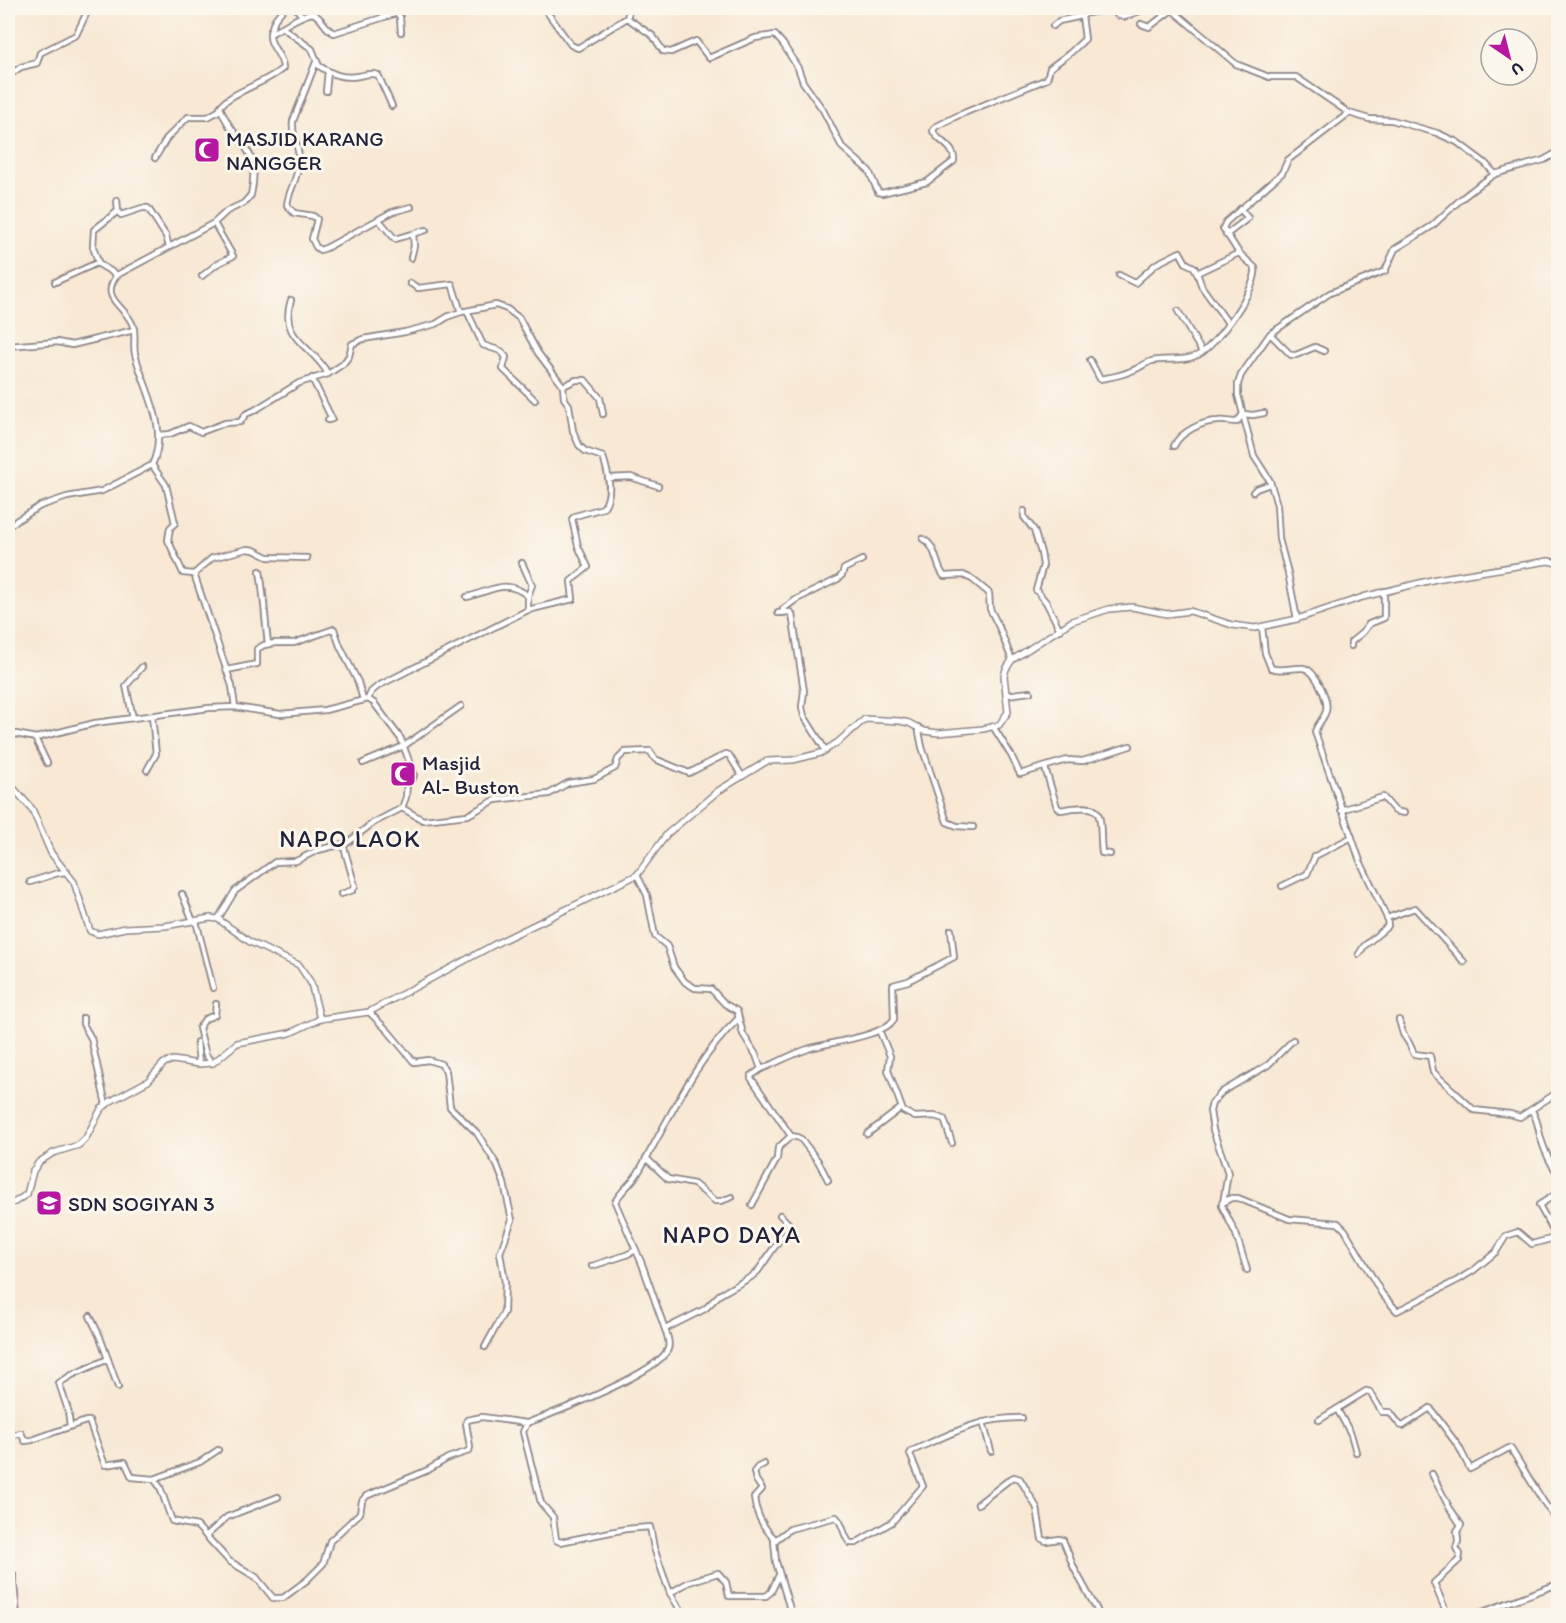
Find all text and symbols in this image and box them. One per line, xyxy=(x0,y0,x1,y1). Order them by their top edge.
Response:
north arrow xyxy=(1479,27,1539,87)
text: U xyxy=(1508,58,1527,80)
place label: MASJID KARANG NANGGER xyxy=(226,126,384,175)
mosque icon: MASJID KARANG NANGGER xyxy=(192,135,222,165)
place label: Masjid Al- Buston xyxy=(422,750,520,799)
mosque icon: Masjid Al- Buston xyxy=(388,759,418,789)
district label: NAPO LAOK xyxy=(279,824,421,853)
school or university icon: SDN SOGIYAN 3 xyxy=(34,1188,64,1218)
place label: SDN SOGIYAN 3 xyxy=(68,1191,215,1216)
district label: NAPO DAYA xyxy=(662,1220,802,1249)

